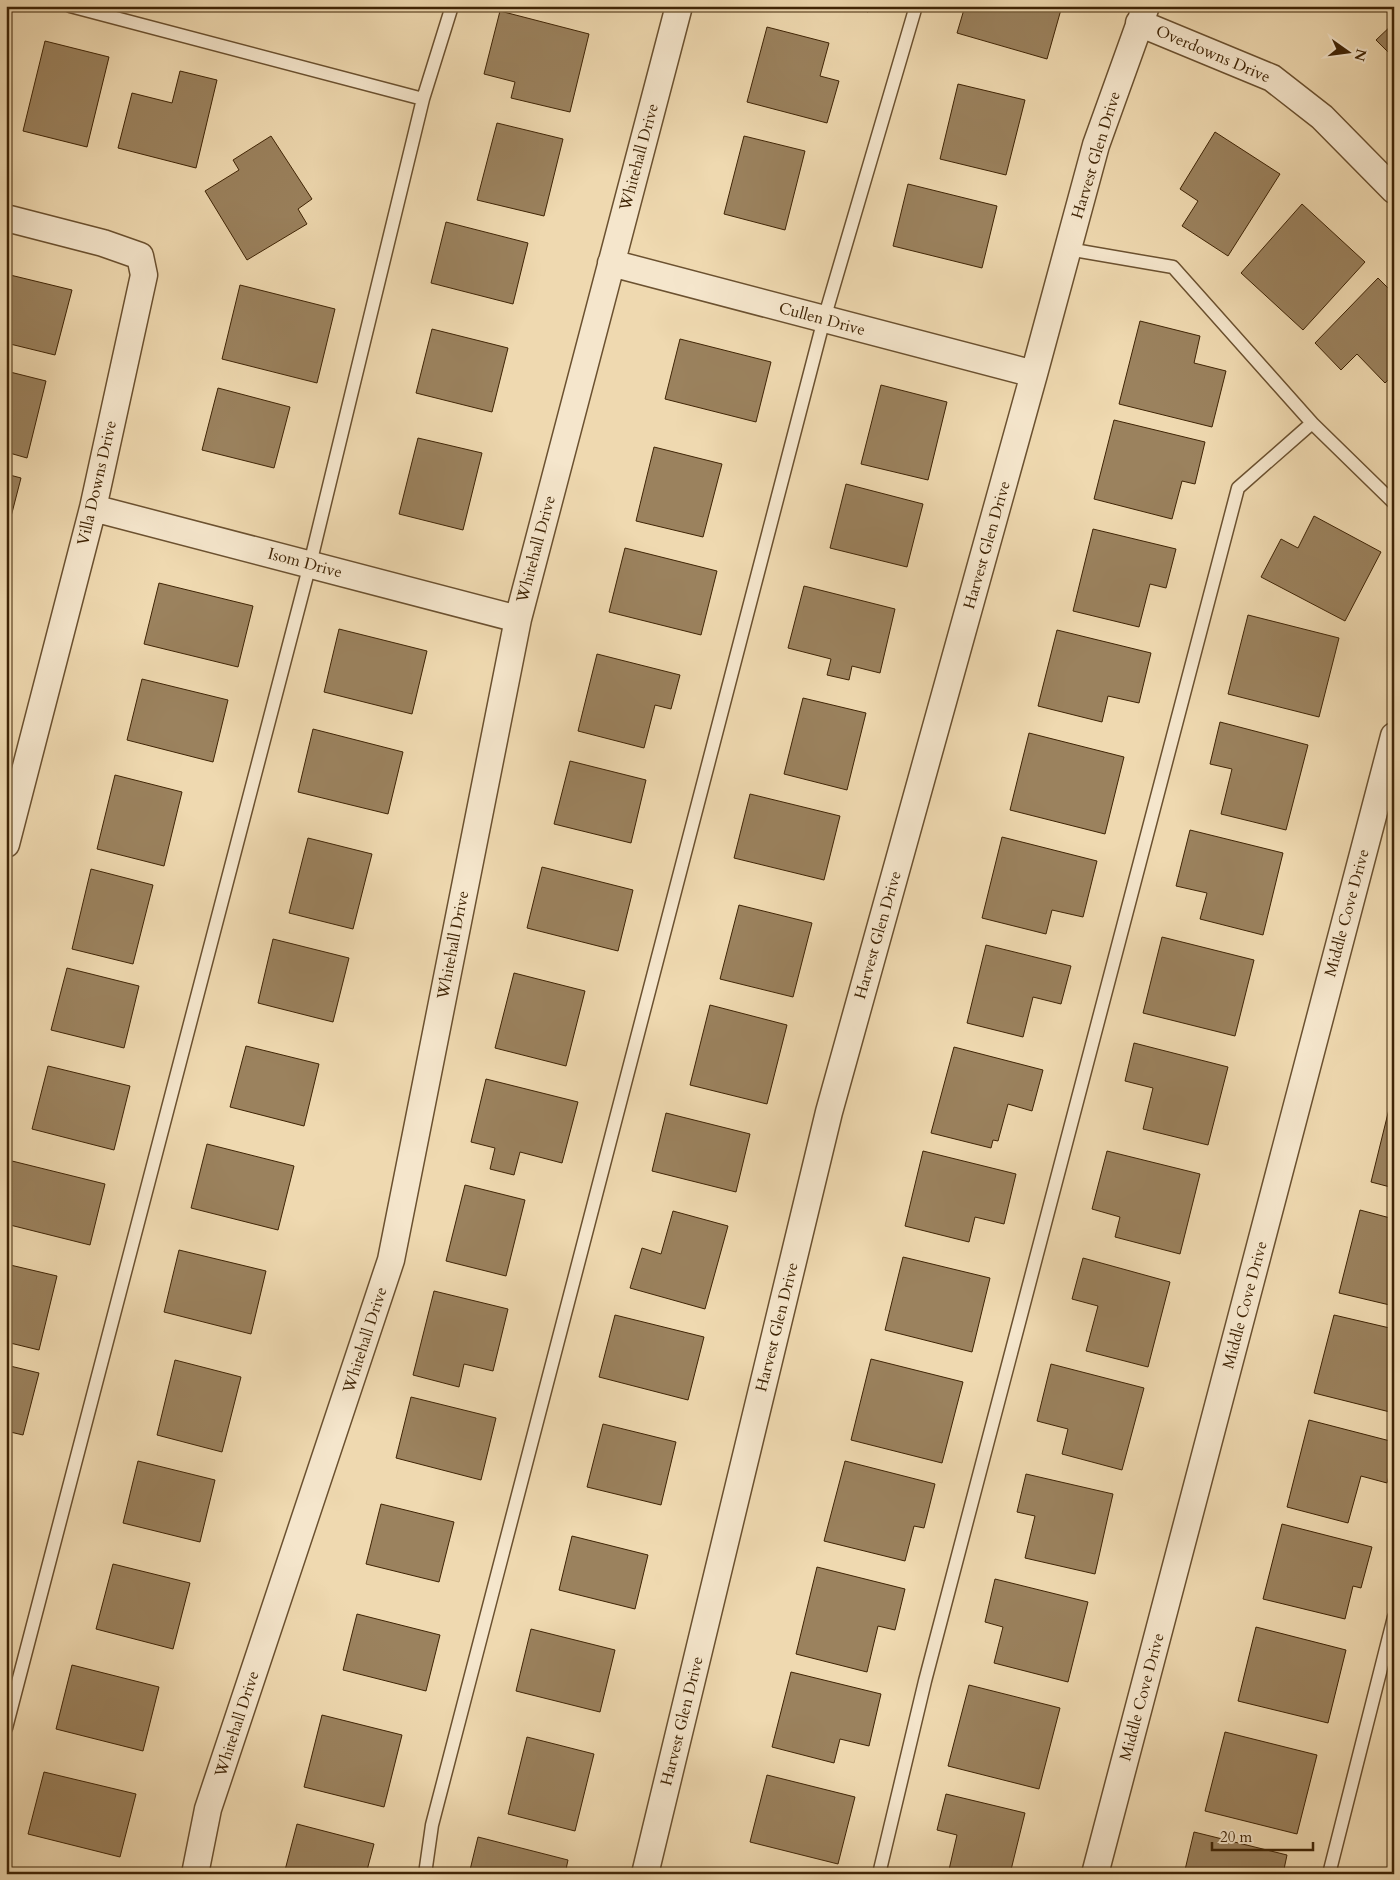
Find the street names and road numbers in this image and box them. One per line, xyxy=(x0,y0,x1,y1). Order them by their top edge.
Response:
street label: Overdowns Drive xyxy=(1152,20,1274,88)
street label: Harvest Glen Drive xyxy=(1066,89,1126,221)
street label: Whitehall Drive xyxy=(614,101,664,214)
street label: Cullen Drive xyxy=(776,297,868,341)
street label: Villa Downs Drive xyxy=(72,418,122,548)
street label: Harvest Glen Drive xyxy=(958,478,1016,612)
street label: Whitehall Drive xyxy=(511,493,561,606)
street label: Isom Drive xyxy=(265,543,345,583)
street label: Middle Cove Drive xyxy=(1319,847,1375,979)
street label: Harvest Glen Drive xyxy=(849,868,907,1002)
street label: Whitehall Drive xyxy=(432,889,474,1002)
street label: Middle Cove Drive xyxy=(1217,1239,1273,1371)
street label: Harvest Glen Drive xyxy=(750,1260,804,1394)
street label: Whitehall Drive xyxy=(337,1284,392,1397)
street label: Middle Cove Drive xyxy=(1114,1631,1170,1763)
street label: Harvest Glen Drive xyxy=(655,1654,709,1788)
street label: Whitehall Drive xyxy=(209,1668,264,1781)

